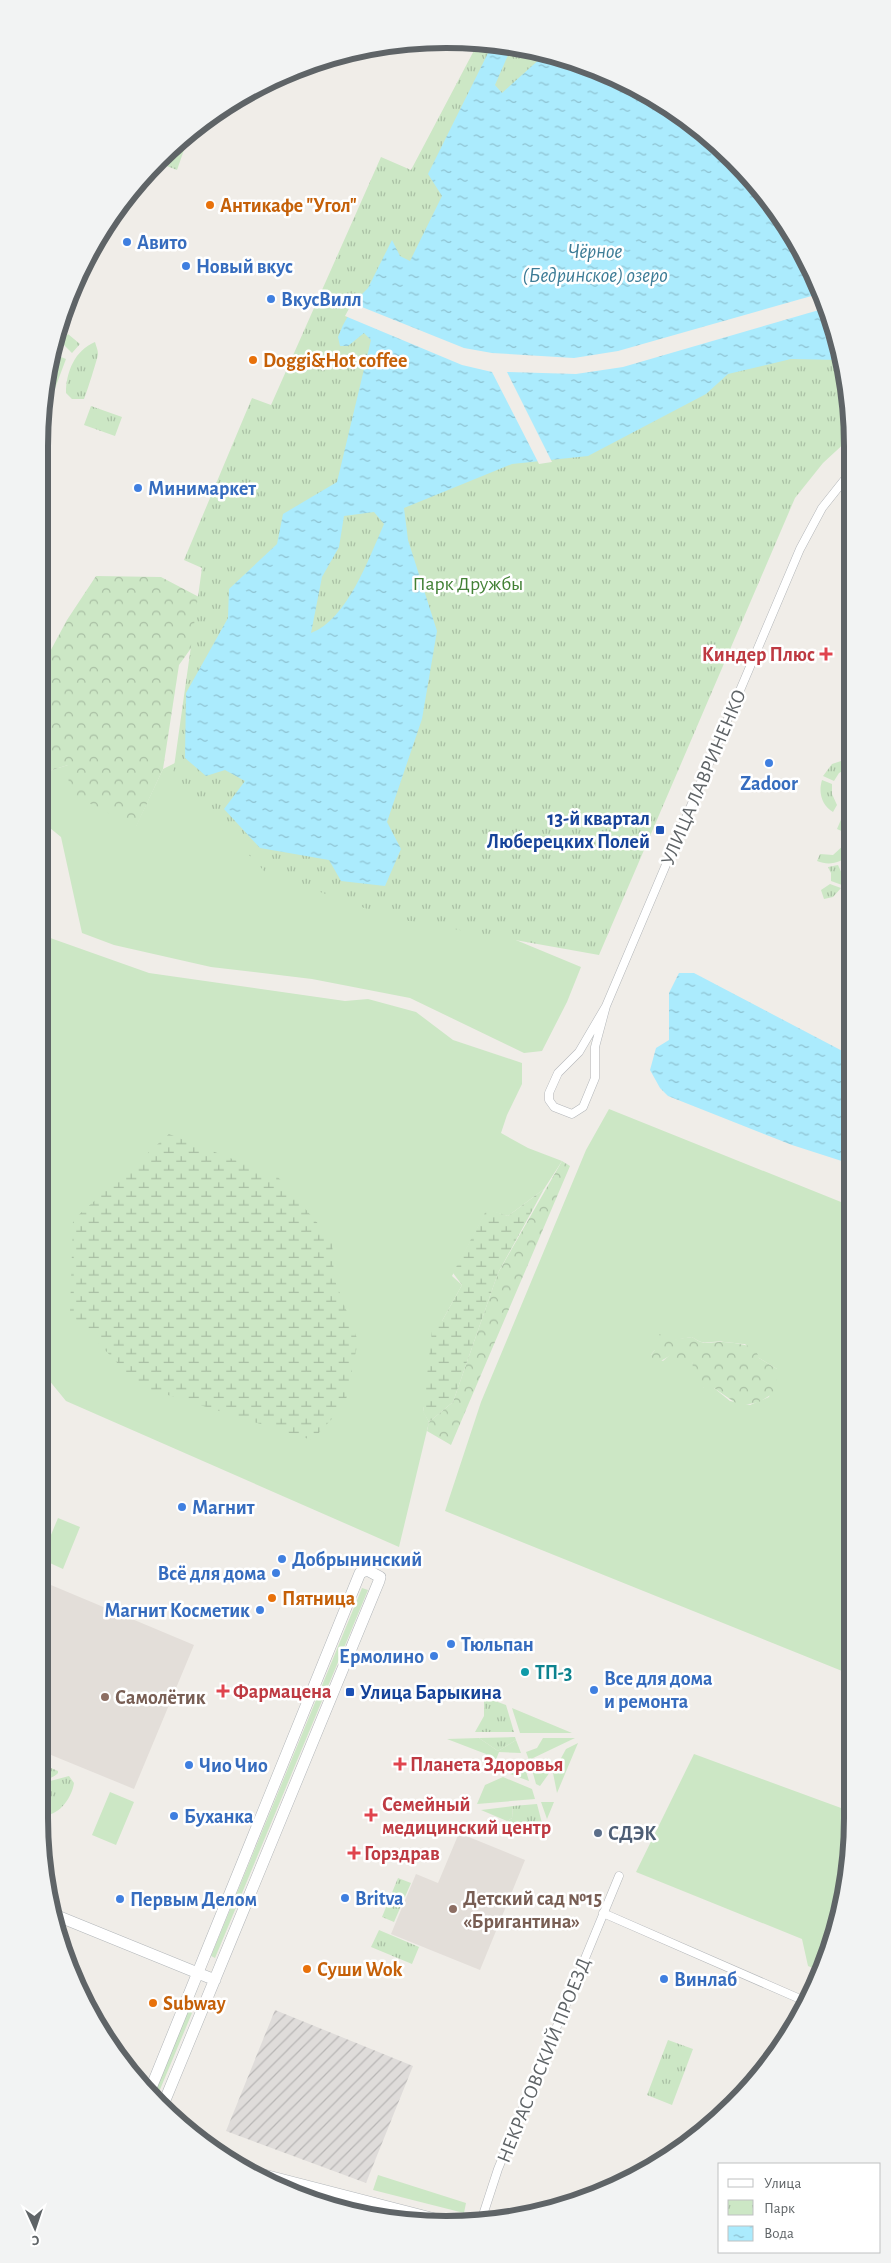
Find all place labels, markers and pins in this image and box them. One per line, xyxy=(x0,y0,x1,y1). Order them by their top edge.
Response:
place label: Антикафе "Угол" xyxy=(220,196,357,216)
marker: Антикафе "Угол" xyxy=(204,199,216,211)
place label: Авито xyxy=(137,233,187,253)
marker: Авито xyxy=(121,236,133,248)
place label: Новый вкус xyxy=(196,257,293,277)
marker: Новый вкус xyxy=(180,260,192,272)
place label: ВкусВилл xyxy=(281,290,362,310)
marker: ВкусВилл xyxy=(265,293,277,305)
place label: Doggi&Hot coffee xyxy=(263,351,407,371)
marker: Doggi&Hot coffee xyxy=(247,354,259,366)
place label: Минимаркет xyxy=(148,479,256,499)
marker: Минимаркет xyxy=(132,482,144,494)
place label: Киндер Плюс xyxy=(702,645,815,665)
marker: Киндер Плюс xyxy=(819,647,833,661)
marker: Zadoor xyxy=(763,757,775,769)
place label: Zadoor xyxy=(740,774,798,794)
place label: 13-й квартал Люберецких Полей xyxy=(487,809,650,852)
marker: 13-й квартал Люберецких Полей xyxy=(654,824,666,836)
place label: Магнит xyxy=(192,1498,255,1518)
marker: Магнит xyxy=(176,1501,188,1513)
place label: Добрынинский xyxy=(292,1550,422,1570)
marker: Добрынинский xyxy=(276,1553,288,1565)
place label: Всё для дома xyxy=(158,1564,267,1584)
marker: Всё для дома xyxy=(270,1567,282,1579)
place label: Пятница xyxy=(282,1589,356,1609)
marker: Пятница xyxy=(266,1592,278,1604)
place label: Магнит Косметик xyxy=(104,1601,250,1621)
marker: Магнит Косметик xyxy=(254,1604,266,1616)
place label: Тюльпан xyxy=(461,1635,534,1655)
marker: Тюльпан xyxy=(445,1638,457,1650)
place label: Ермолино xyxy=(339,1647,424,1667)
marker: Ермолино xyxy=(428,1650,440,1662)
place label: ТП-3 xyxy=(535,1663,572,1683)
marker: ТП-3 xyxy=(519,1666,531,1678)
place label: Все для дома и ремонта xyxy=(604,1669,713,1712)
place label: Фармацена xyxy=(233,1682,332,1702)
place label: Улица Барыкина xyxy=(360,1683,502,1703)
marker: Все для дома и ремонта xyxy=(588,1684,600,1696)
marker: Фармацена xyxy=(217,1685,229,1697)
marker: Улица Барыкина xyxy=(344,1686,356,1698)
place label: Самолётик xyxy=(115,1688,206,1708)
marker: Самолётик xyxy=(99,1691,111,1703)
place label: Планета Здоровья xyxy=(410,1755,563,1775)
place label: Чио Чио xyxy=(199,1756,268,1776)
marker: Планета Здоровья xyxy=(394,1758,406,1770)
marker: Чио Чио xyxy=(183,1759,195,1771)
place label: Семейный медицинский центр xyxy=(382,1795,551,1838)
place label: Буханка xyxy=(184,1807,254,1827)
marker: Семейный медицинский центр xyxy=(364,1808,378,1822)
marker: Буханка xyxy=(168,1810,180,1822)
place label: СДЭК xyxy=(608,1824,657,1844)
marker: СДЭК xyxy=(592,1827,604,1839)
place label: Горздрав xyxy=(364,1844,440,1864)
marker: Горздрав xyxy=(348,1847,360,1859)
place label: Britva xyxy=(355,1889,404,1909)
place label: Детский сад №15 «Бригантина» xyxy=(463,1889,602,1932)
place label: Первым Делом xyxy=(130,1890,257,1910)
marker: Britva xyxy=(339,1892,351,1904)
marker: Первым Делом xyxy=(114,1893,126,1905)
marker: Детский сад №15 «Бригантина» xyxy=(447,1903,459,1915)
place label: Суши Wok xyxy=(317,1960,403,1980)
marker: Суши Wok xyxy=(301,1963,313,1975)
place label: Винлаб xyxy=(674,1970,737,1990)
marker: Винлаб xyxy=(658,1973,670,1985)
place label: Subway xyxy=(163,1994,226,2014)
marker: Subway xyxy=(147,1997,159,2009)

